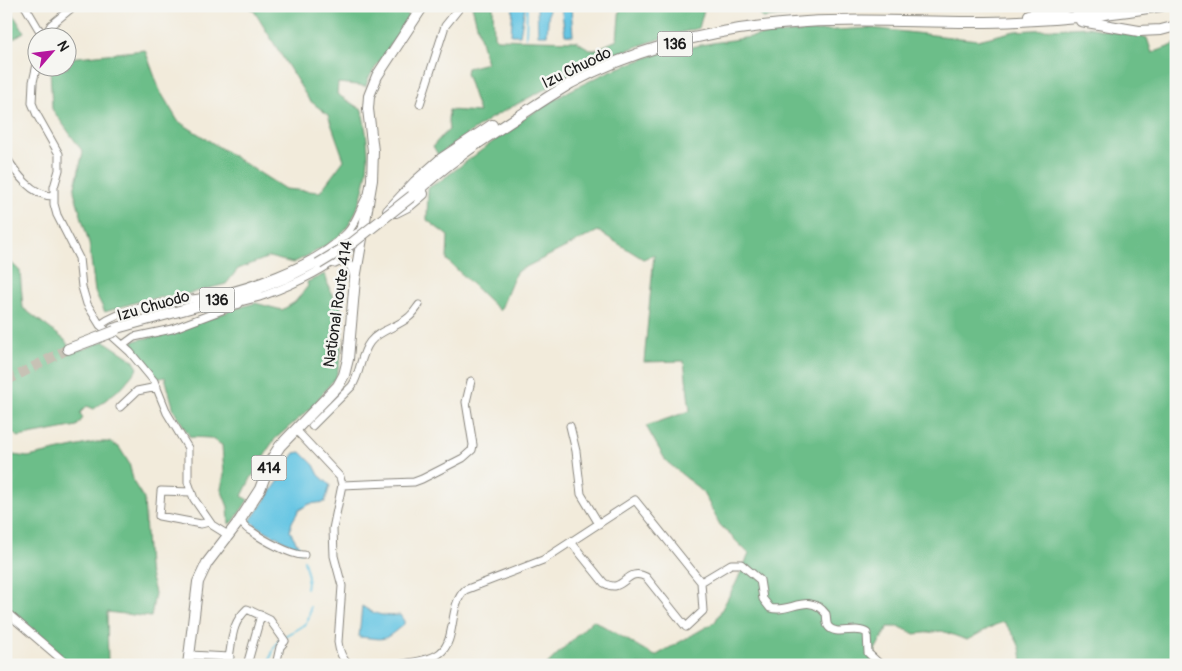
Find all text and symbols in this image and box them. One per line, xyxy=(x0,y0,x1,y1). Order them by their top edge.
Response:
north arrow xyxy=(28,28,78,78)
road number: 136 xyxy=(658,32,692,56)
text: N xyxy=(53,38,73,54)
street label: Izu Chuodo xyxy=(539,42,615,93)
street label: National Route 414 xyxy=(319,239,357,369)
street label: Izu Chuodo xyxy=(115,286,192,326)
road number: 136 xyxy=(200,288,234,312)
road number: 414 xyxy=(252,456,286,480)

